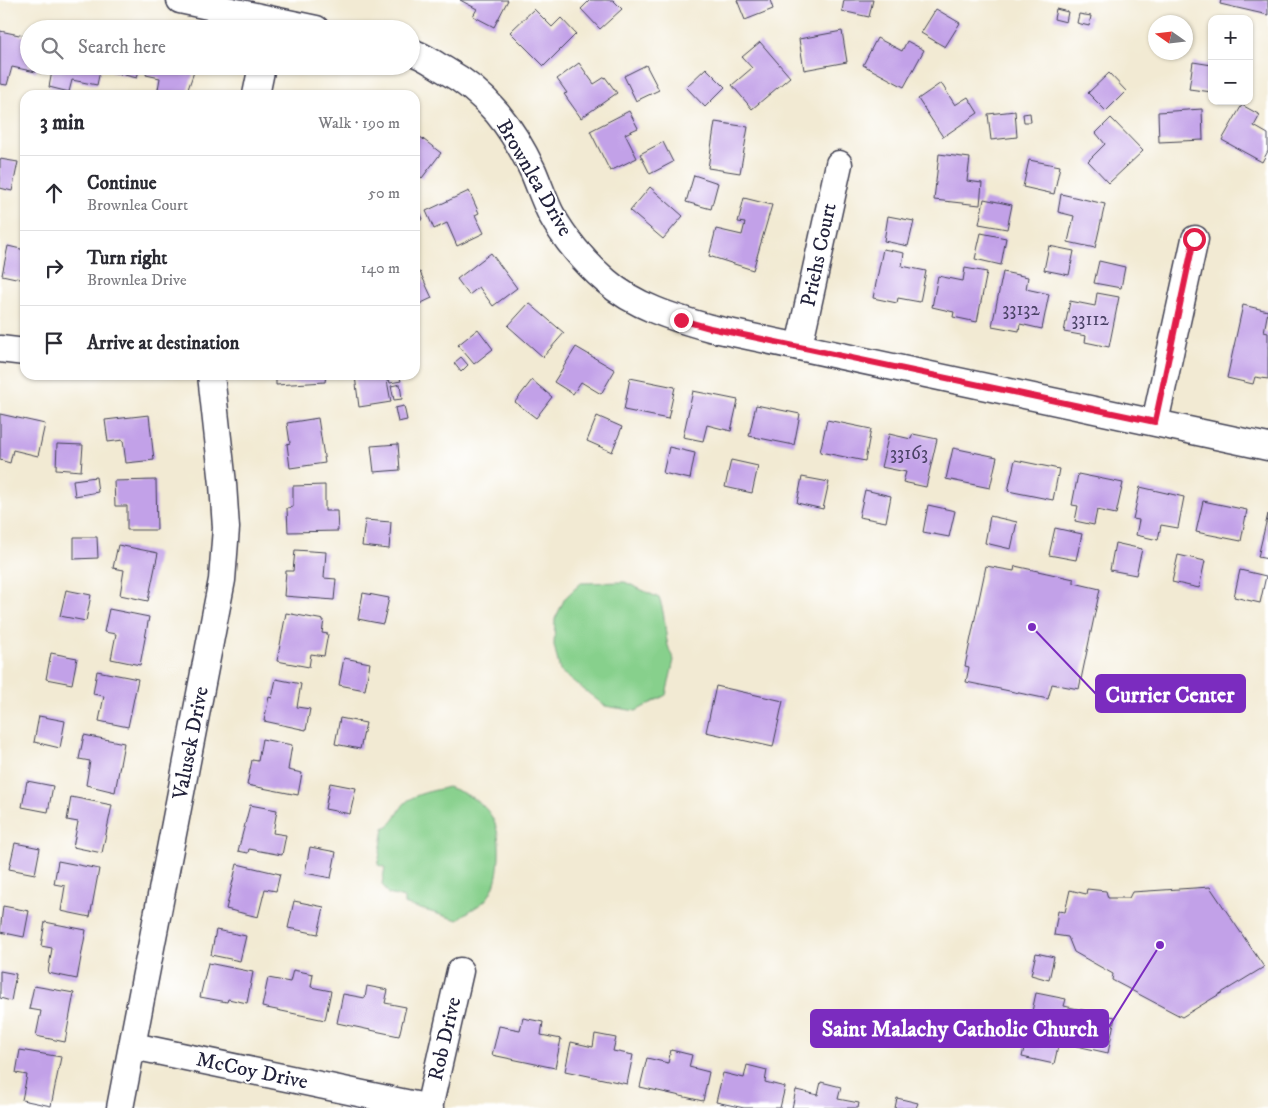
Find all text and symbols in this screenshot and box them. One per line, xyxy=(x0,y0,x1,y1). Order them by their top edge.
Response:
north arrow xyxy=(1148,15,1193,60)
map controls xyxy=(1208,15,1253,105)
button: + xyxy=(1208,15,1253,60)
search box xyxy=(20,20,420,75)
icon: search xyxy=(38,34,66,62)
text: Search here xyxy=(78,36,166,59)
button: − xyxy=(1208,60,1253,105)
text: 3 min xyxy=(40,110,85,136)
text: Walk · 190 m xyxy=(318,113,400,133)
street label: Brownlea Drive xyxy=(490,115,578,241)
text: Continue xyxy=(87,172,157,195)
icon: ahead xyxy=(40,179,68,207)
text: 50 m xyxy=(368,183,400,203)
text: Brownlea Court xyxy=(87,195,188,215)
street label: Priehs Court xyxy=(795,200,843,309)
route start xyxy=(1183,228,1206,251)
text: Turn right xyxy=(87,247,167,270)
icon: right xyxy=(40,254,68,282)
text: 140 m xyxy=(361,258,400,278)
text: Brownlea Drive xyxy=(87,270,187,290)
house number: 33132 xyxy=(1002,298,1040,321)
house number: 33112 xyxy=(1071,308,1109,331)
route end xyxy=(670,309,693,332)
icon: arrive xyxy=(40,329,68,357)
text: Arrive at destination xyxy=(87,332,239,355)
house number: 33163 xyxy=(890,442,928,465)
callout: Currier Center xyxy=(1096,675,1245,712)
text: Currier Center xyxy=(1106,682,1235,709)
street label: Valusek Drive xyxy=(167,684,215,803)
street label: Rob Drive xyxy=(423,994,467,1083)
callout: Saint Malachy Catholic Church xyxy=(811,1010,1108,1047)
text: Saint Malachy Catholic Church xyxy=(822,1016,1099,1043)
street label: McCoy Drive xyxy=(194,1047,310,1096)

